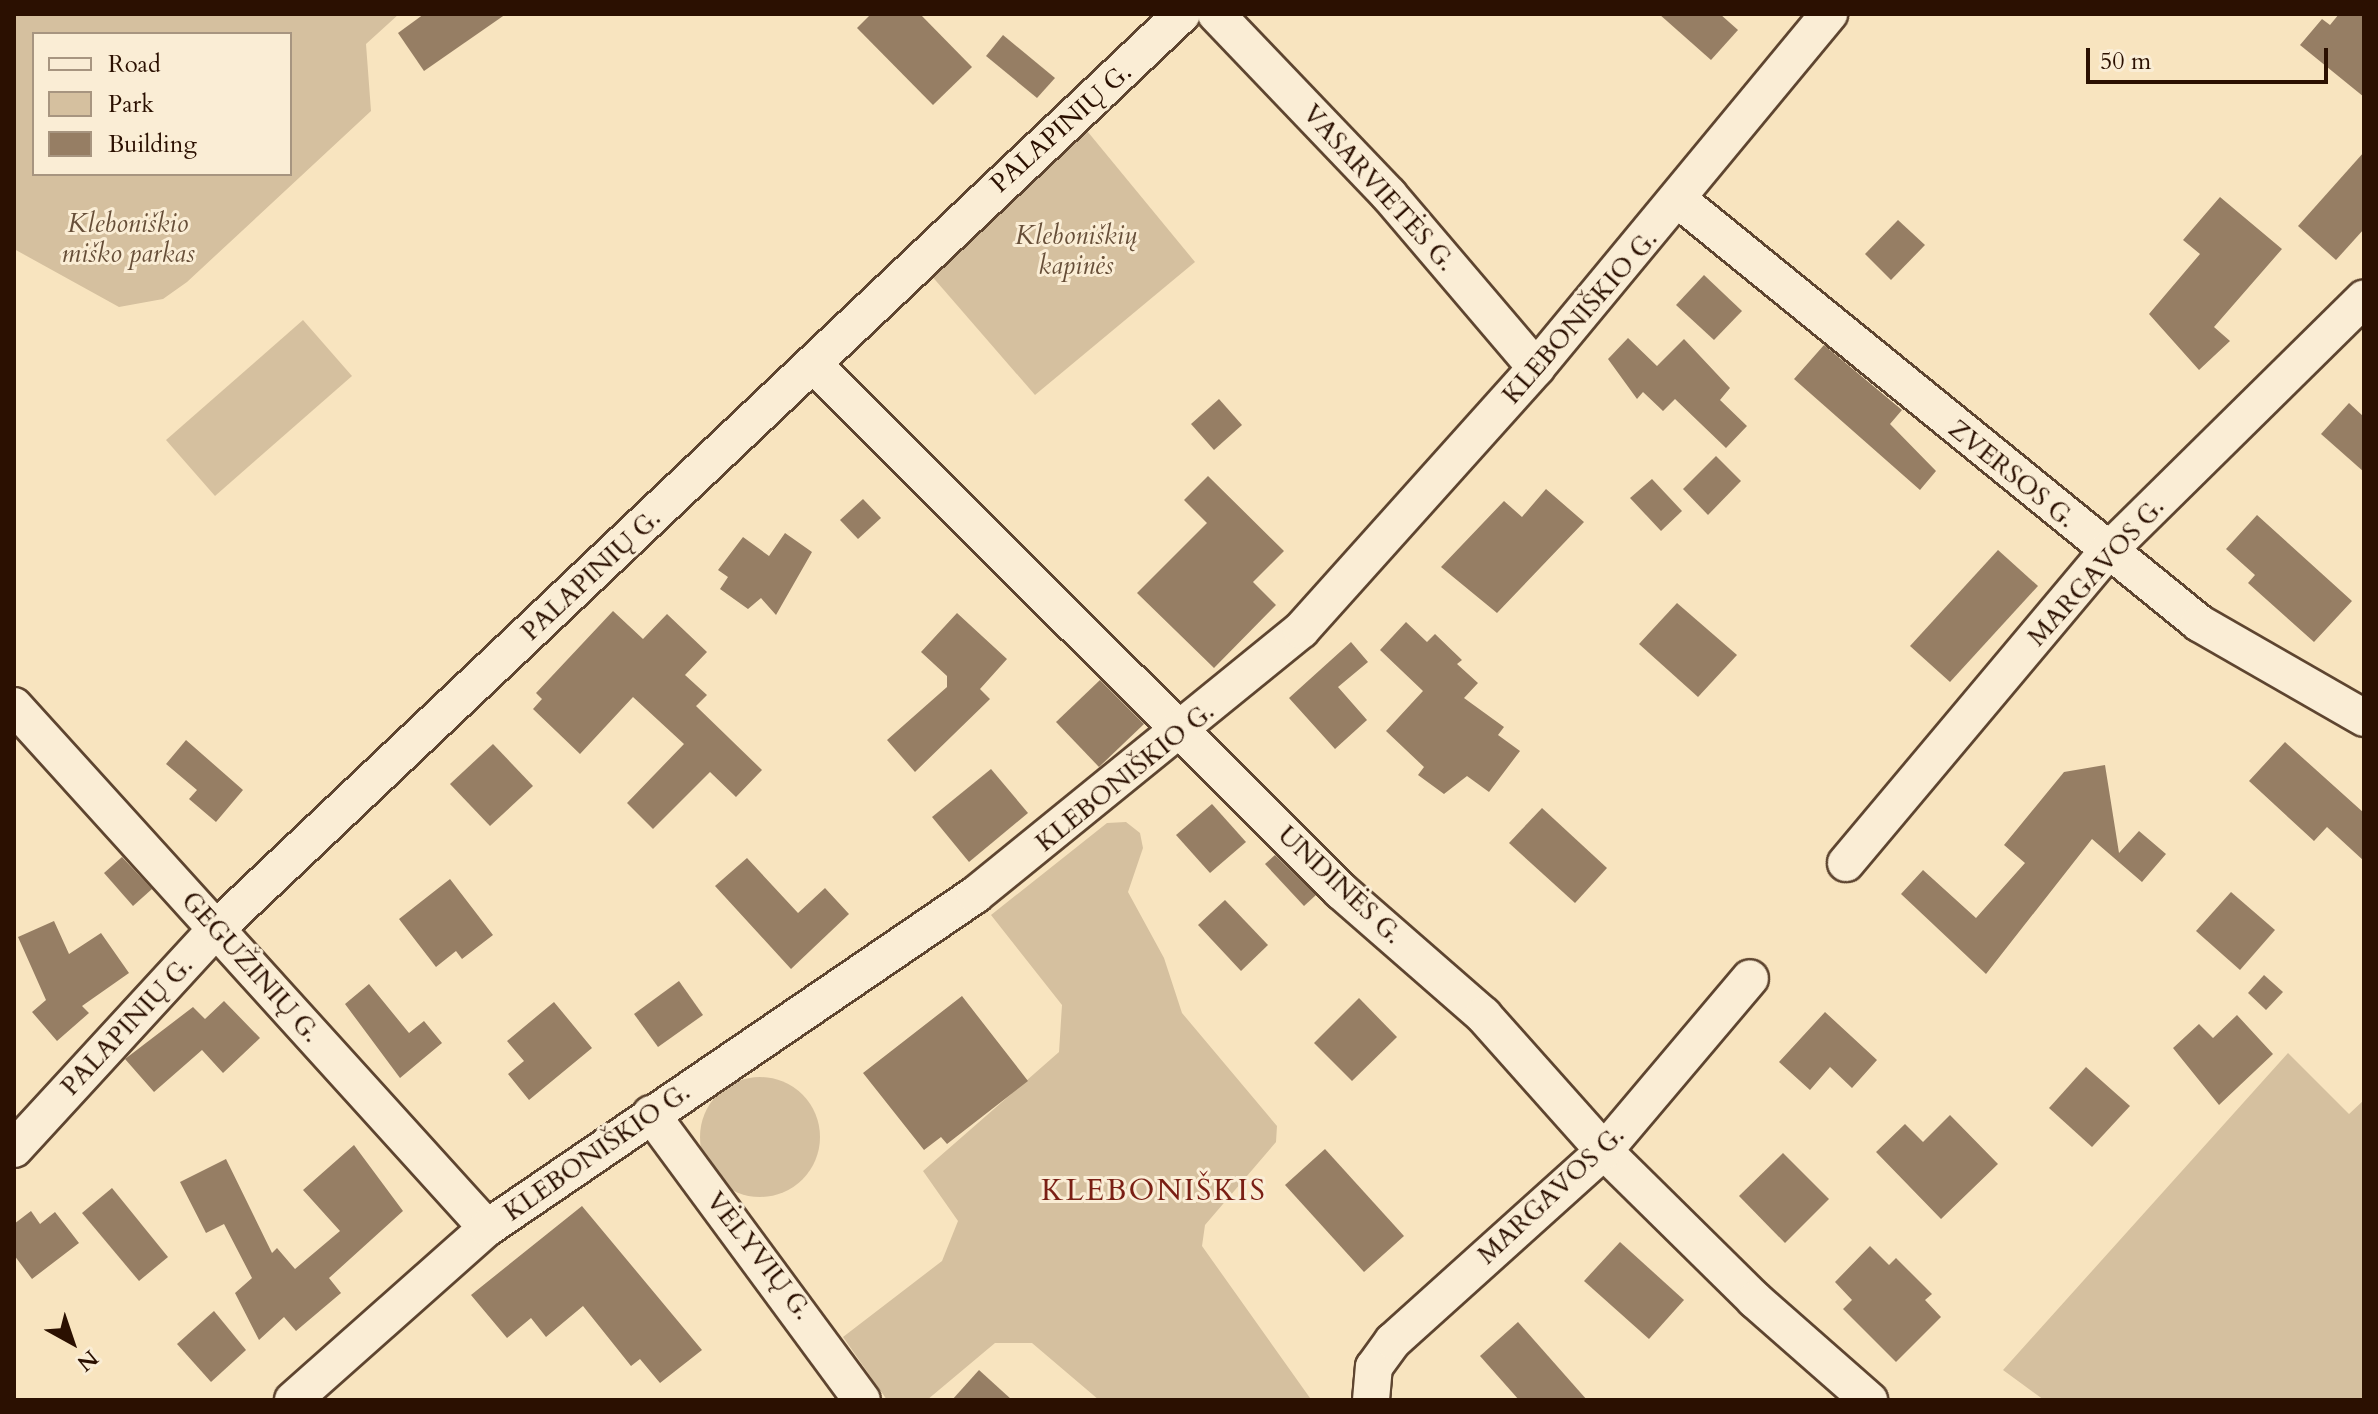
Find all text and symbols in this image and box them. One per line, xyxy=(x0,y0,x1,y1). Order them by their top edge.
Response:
legend xyxy=(32,32,292,176)
scale bar xyxy=(2090,32,2332,82)
text: 50 m xyxy=(2100,45,2151,78)
text: Road xyxy=(108,48,161,81)
street label: PALAPINIŲ G. xyxy=(984,57,1138,199)
text: Park xyxy=(108,88,154,121)
street label: VASARVIETĖS G. xyxy=(1296,98,1462,278)
text: Building xyxy=(108,128,197,161)
park label: Kleboniškio miško parkas xyxy=(61,208,195,270)
park label: Kleboniškių kapinės xyxy=(1015,220,1137,282)
street label: KLEBONIŠKIO G. xyxy=(1496,224,1664,410)
street label: ZVERSOS G. xyxy=(1942,413,2082,535)
street label: MARGAVOS G. xyxy=(2021,491,2171,653)
street label: PALAPINIŲ G. xyxy=(515,503,667,647)
street label: KLEBONIŠKIO G. xyxy=(1030,696,1220,858)
street label: UNDINĖS G. xyxy=(1271,819,1409,951)
street label: GEGUŽINIŲ G. xyxy=(175,885,327,1049)
street label: PALAPINIŲ G. xyxy=(55,950,199,1102)
street label: KLEBONIŠKIO G. xyxy=(498,1076,696,1228)
street label: MARGAVOS G. xyxy=(1471,1119,1631,1271)
district label: KLEBONIŠKIS xyxy=(1041,1173,1267,1209)
street label: VĖLYVIŲ G. xyxy=(699,1186,819,1326)
north arrow xyxy=(32,1302,112,1382)
text: N xyxy=(70,1343,104,1378)

